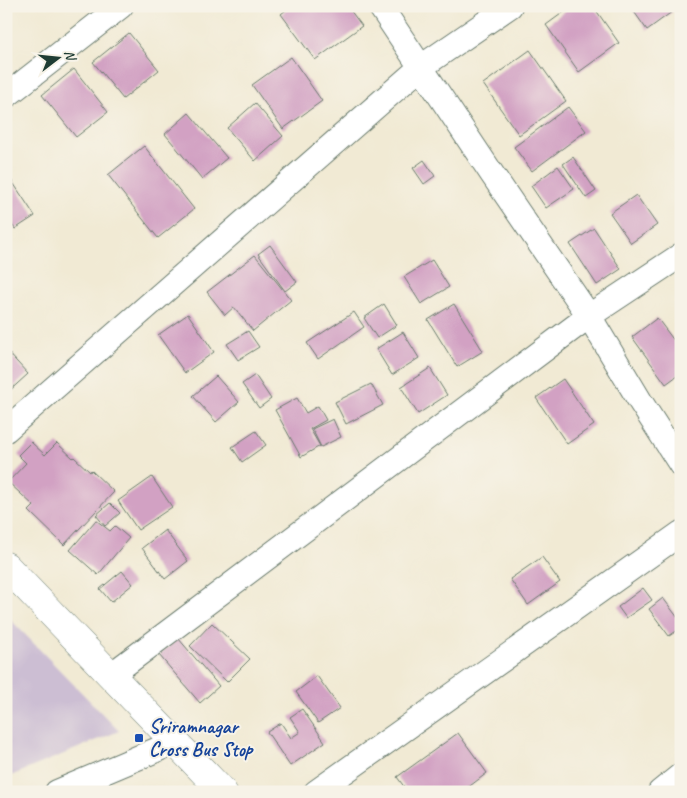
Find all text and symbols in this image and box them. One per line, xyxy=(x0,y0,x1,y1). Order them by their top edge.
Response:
north arrow xyxy=(32,32,82,82)
text: N xyxy=(61,48,80,63)
place label: Sriramnagar Cross Bus Stop xyxy=(149,714,254,762)
marker: Sriramnagar Cross Bus Stop xyxy=(133,732,145,744)

